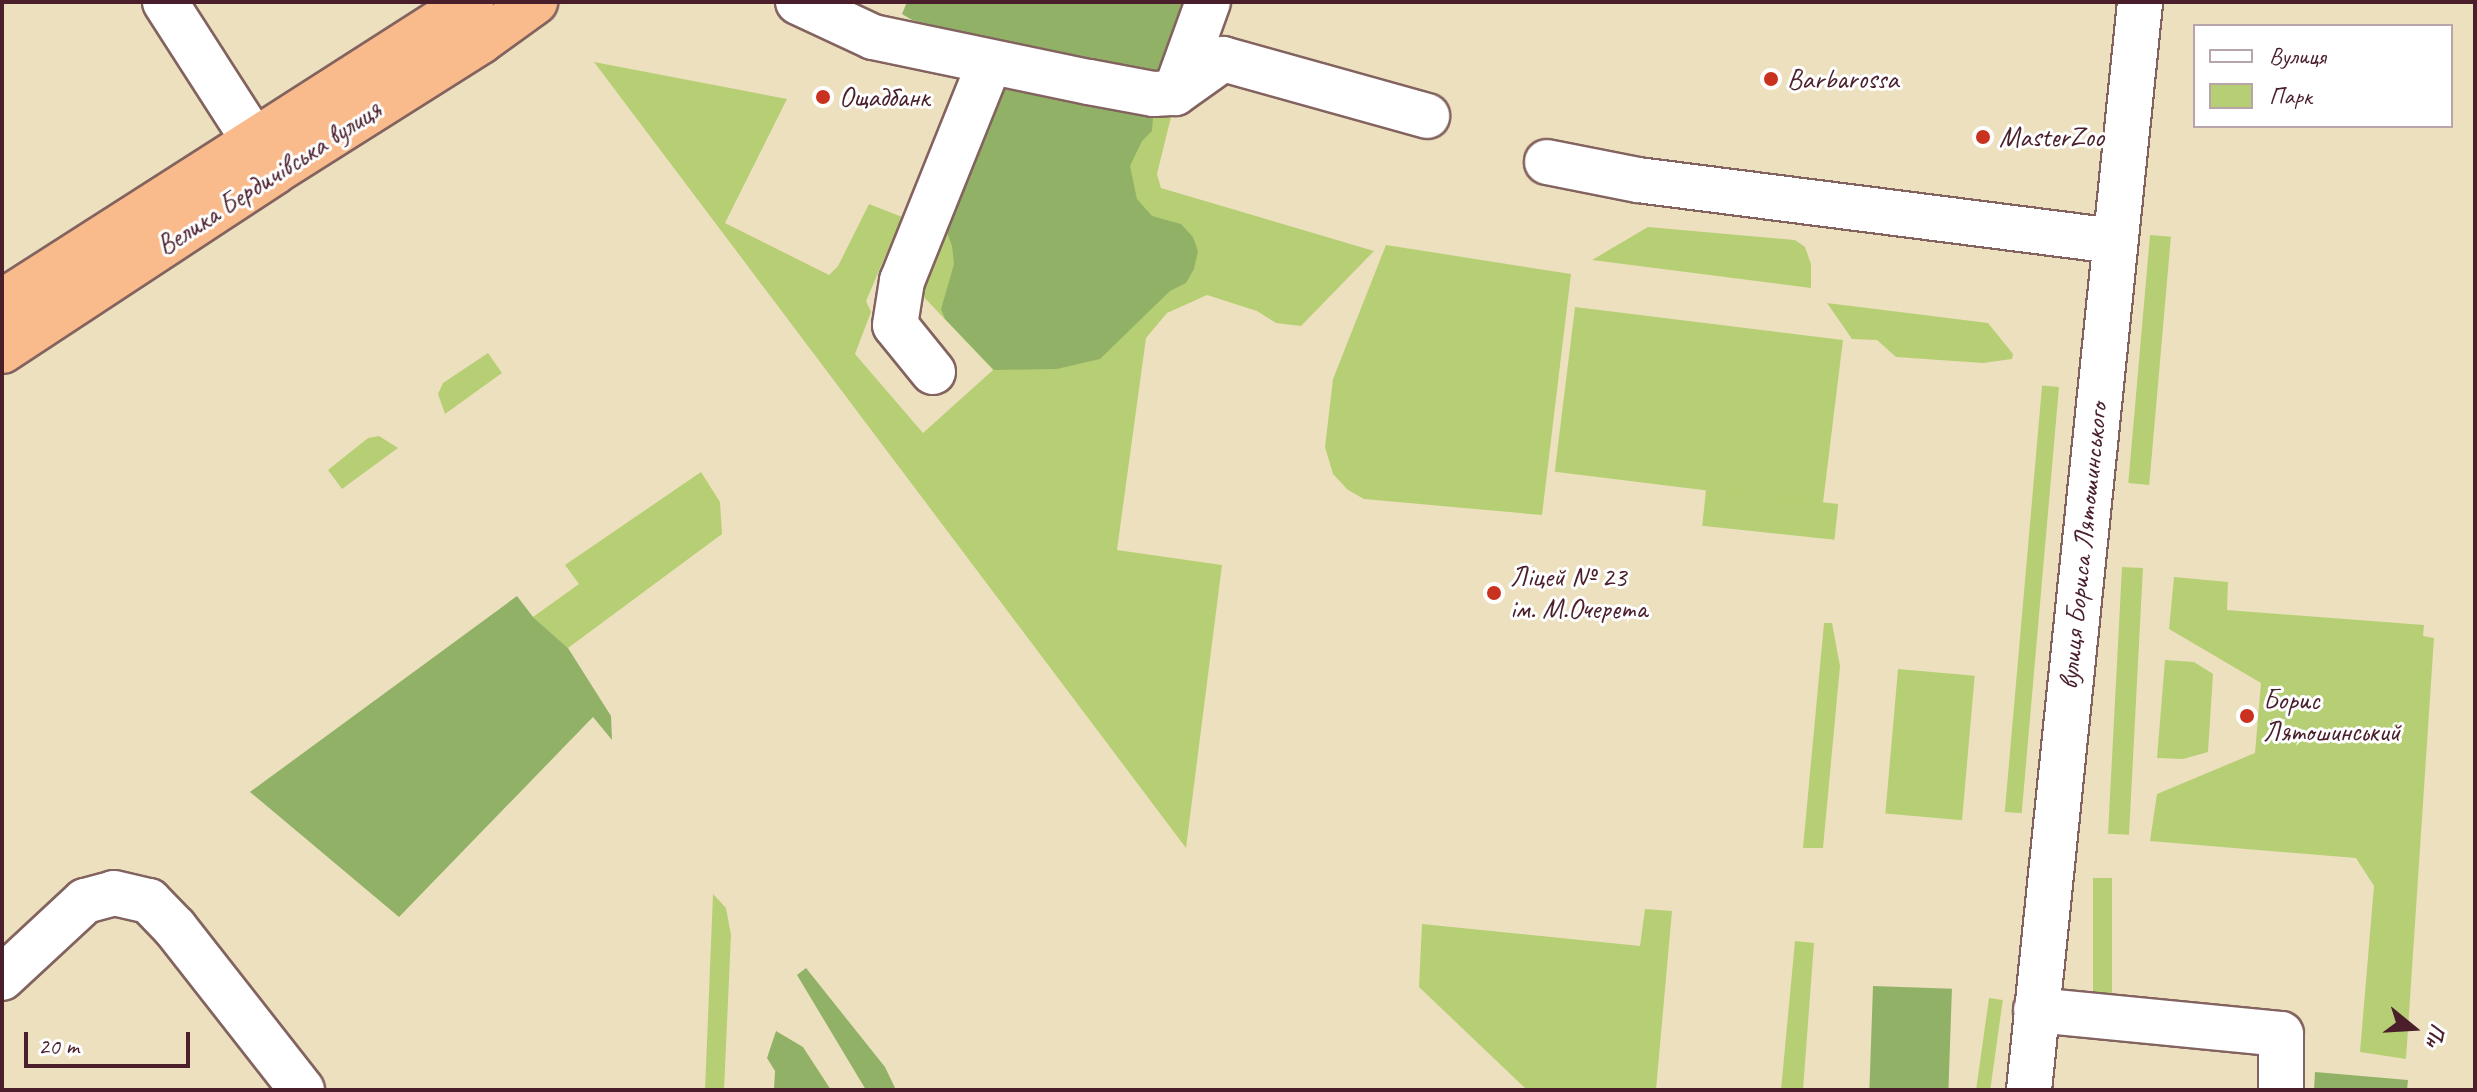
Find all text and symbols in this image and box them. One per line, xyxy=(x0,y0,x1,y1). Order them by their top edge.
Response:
legend xyxy=(2193,24,2453,128)
text: Вулиця xyxy=(2269,41,2326,71)
place label: Barbarossa xyxy=(1787,62,1899,96)
marker: Barbarossa xyxy=(1762,70,1780,88)
place label: Ощадбанк xyxy=(839,80,929,114)
text: Парк xyxy=(2269,81,2312,111)
marker: Ощадбанк xyxy=(814,88,832,106)
street label: Велика Бердичівська вулиця xyxy=(151,93,387,263)
place label: MasterZoo xyxy=(1999,120,2104,154)
marker: MasterZoo xyxy=(1974,128,1992,146)
street label: вулиця Бориса Лятошинського xyxy=(2051,403,2115,689)
place label: Ліцей № 23 ім. М.Очерета xyxy=(1510,560,1647,626)
marker: Ліцей № 23 ім. М.Очерета xyxy=(1485,584,1503,602)
place label: Борис Лятошинський xyxy=(2263,683,2401,749)
marker: Борис Лятошинський xyxy=(2238,707,2256,725)
north arrow xyxy=(2373,988,2453,1068)
scale bar xyxy=(28,1016,194,1066)
text: Пн xyxy=(2419,1020,2453,1051)
text: 20 m xyxy=(38,1031,79,1061)

